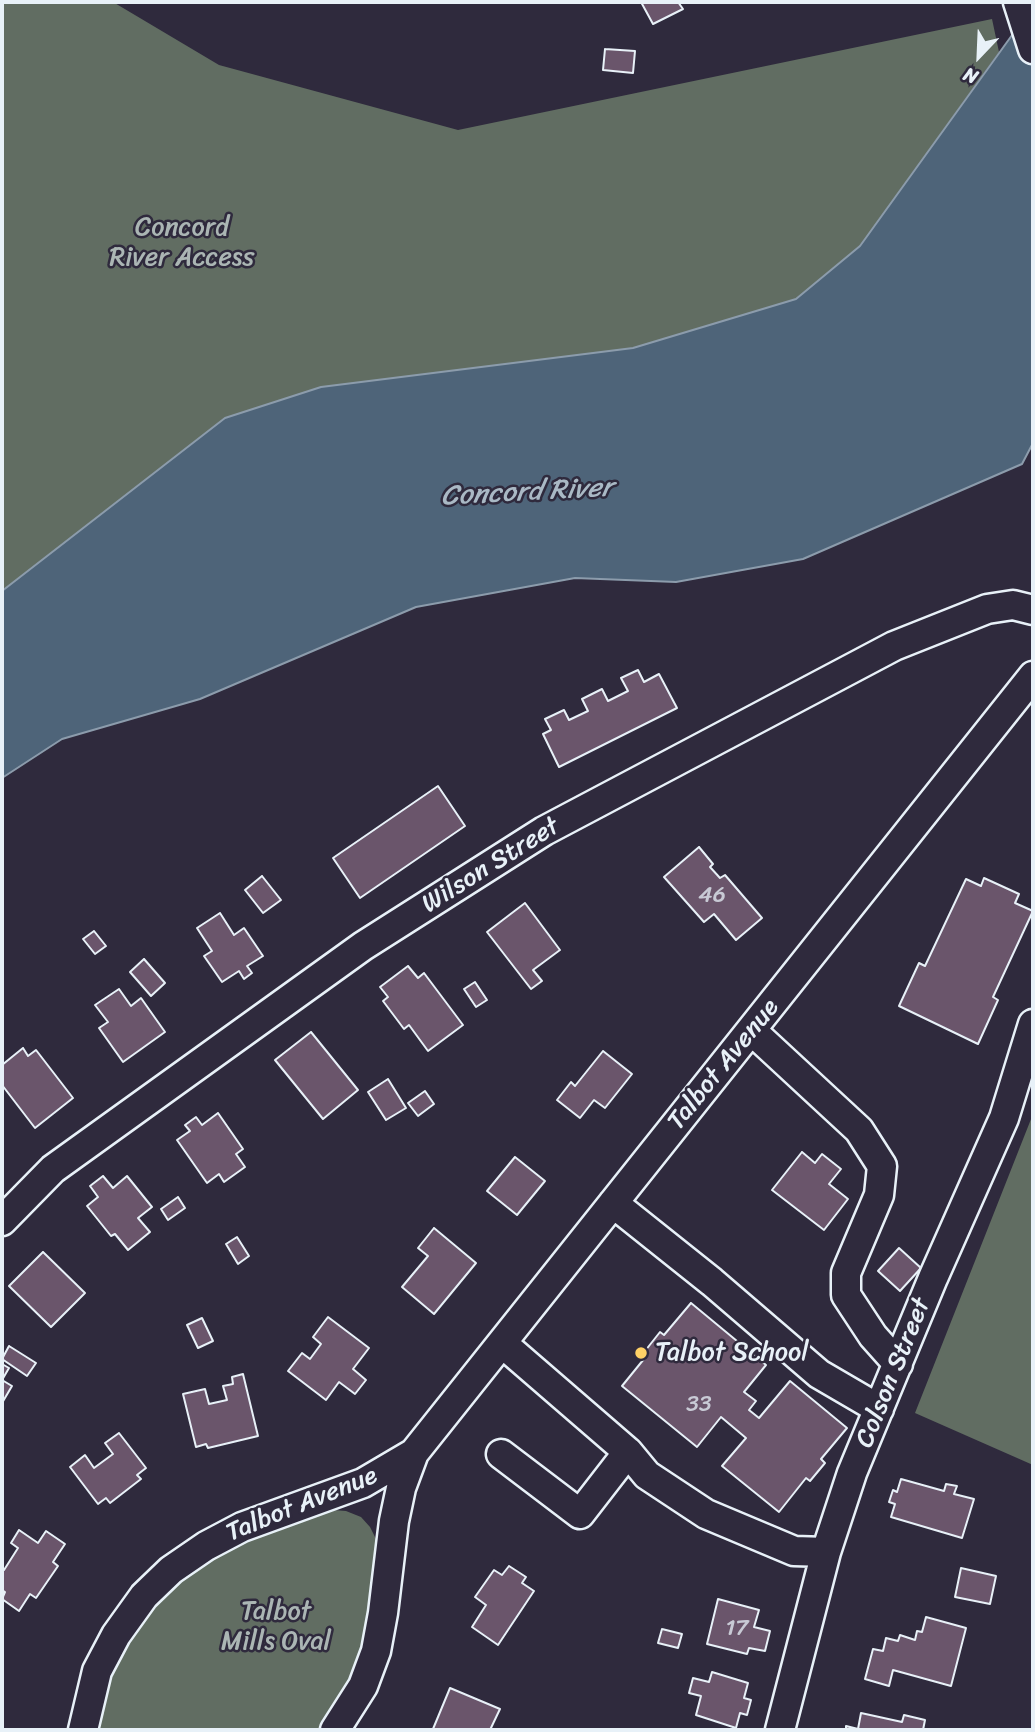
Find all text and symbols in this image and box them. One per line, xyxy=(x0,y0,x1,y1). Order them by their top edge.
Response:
north arrow xyxy=(944,21,1014,91)
text: N xyxy=(958,58,983,94)
park label: Concord River Access xyxy=(110,212,254,274)
water label: Concord River xyxy=(440,472,614,514)
street label: Wilson Street xyxy=(416,811,566,921)
house number: 46 xyxy=(698,882,726,910)
street label: Talbot Avenue xyxy=(662,993,786,1137)
street label: Colson Street xyxy=(850,1294,938,1452)
place label: Talbot School xyxy=(655,1337,809,1369)
marker: Talbot School xyxy=(633,1345,649,1361)
house number: 33 xyxy=(686,1391,712,1419)
street label: Talbot Avenue xyxy=(222,1461,382,1549)
park label: Talbot Mills Oval xyxy=(221,1596,331,1658)
house number: 17 xyxy=(726,1615,748,1643)

